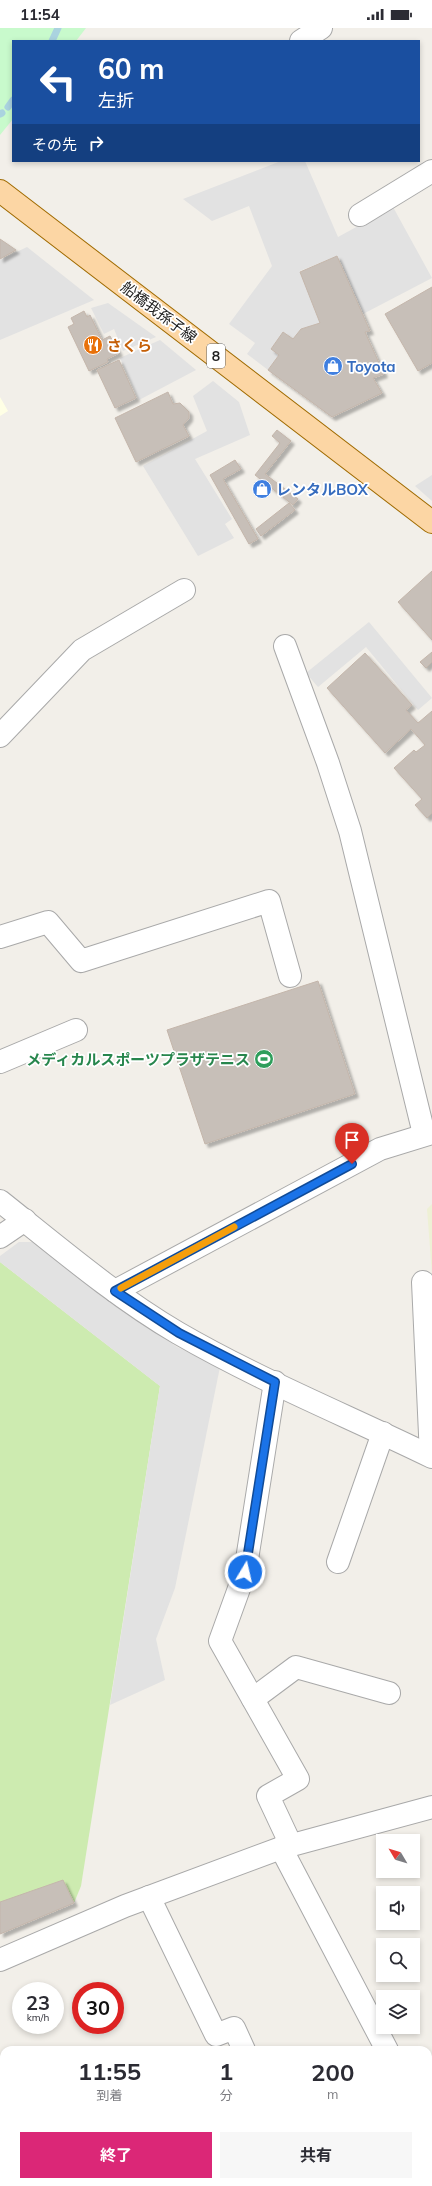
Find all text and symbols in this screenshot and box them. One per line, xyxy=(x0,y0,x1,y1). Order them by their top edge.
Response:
text: 11:54 xyxy=(20,5,60,24)
text: 60 m xyxy=(98,51,164,86)
icon: left xyxy=(32,56,84,108)
text: 左折 xyxy=(98,89,134,112)
icon: right xyxy=(85,132,107,154)
text: その先 xyxy=(32,135,77,154)
street label: 船橋我孫子線 xyxy=(117,277,201,347)
restaurant icon: さくら xyxy=(82,334,104,356)
place label: さくら xyxy=(107,336,152,355)
road number: 8 xyxy=(207,344,225,368)
shop icon: Toyota xyxy=(322,355,344,377)
place label: Toyota xyxy=(347,357,396,376)
shop icon: レンタルBOX xyxy=(251,478,273,500)
place label: レンタルBOX xyxy=(276,480,369,499)
sports icon: メディカルスポーツプラザテニス xyxy=(253,1048,275,1070)
place label: メディカルスポーツプラザテニス xyxy=(26,1050,250,1069)
pin xyxy=(335,1123,369,1164)
icon: arrive xyxy=(341,1129,363,1151)
position arrow xyxy=(224,1551,266,1593)
north arrow xyxy=(376,1834,420,1878)
map controls xyxy=(376,1834,420,2034)
button: sound xyxy=(376,1886,420,1930)
button: search xyxy=(376,1938,420,1982)
speed limit sign: 30 xyxy=(72,1982,124,2034)
text: 23 xyxy=(26,1990,50,2015)
button: layers xyxy=(376,1990,420,2034)
text: km/h xyxy=(27,2011,49,2024)
text: 11:55 xyxy=(78,2056,141,2086)
text: 1 xyxy=(219,2056,233,2086)
text: 200 xyxy=(311,2057,354,2087)
text: m xyxy=(327,2086,338,2102)
text: 到着 xyxy=(96,2087,122,2103)
text: 分 xyxy=(220,2087,233,2103)
button: 終了 xyxy=(20,2132,212,2178)
button: 共有 xyxy=(220,2132,412,2178)

